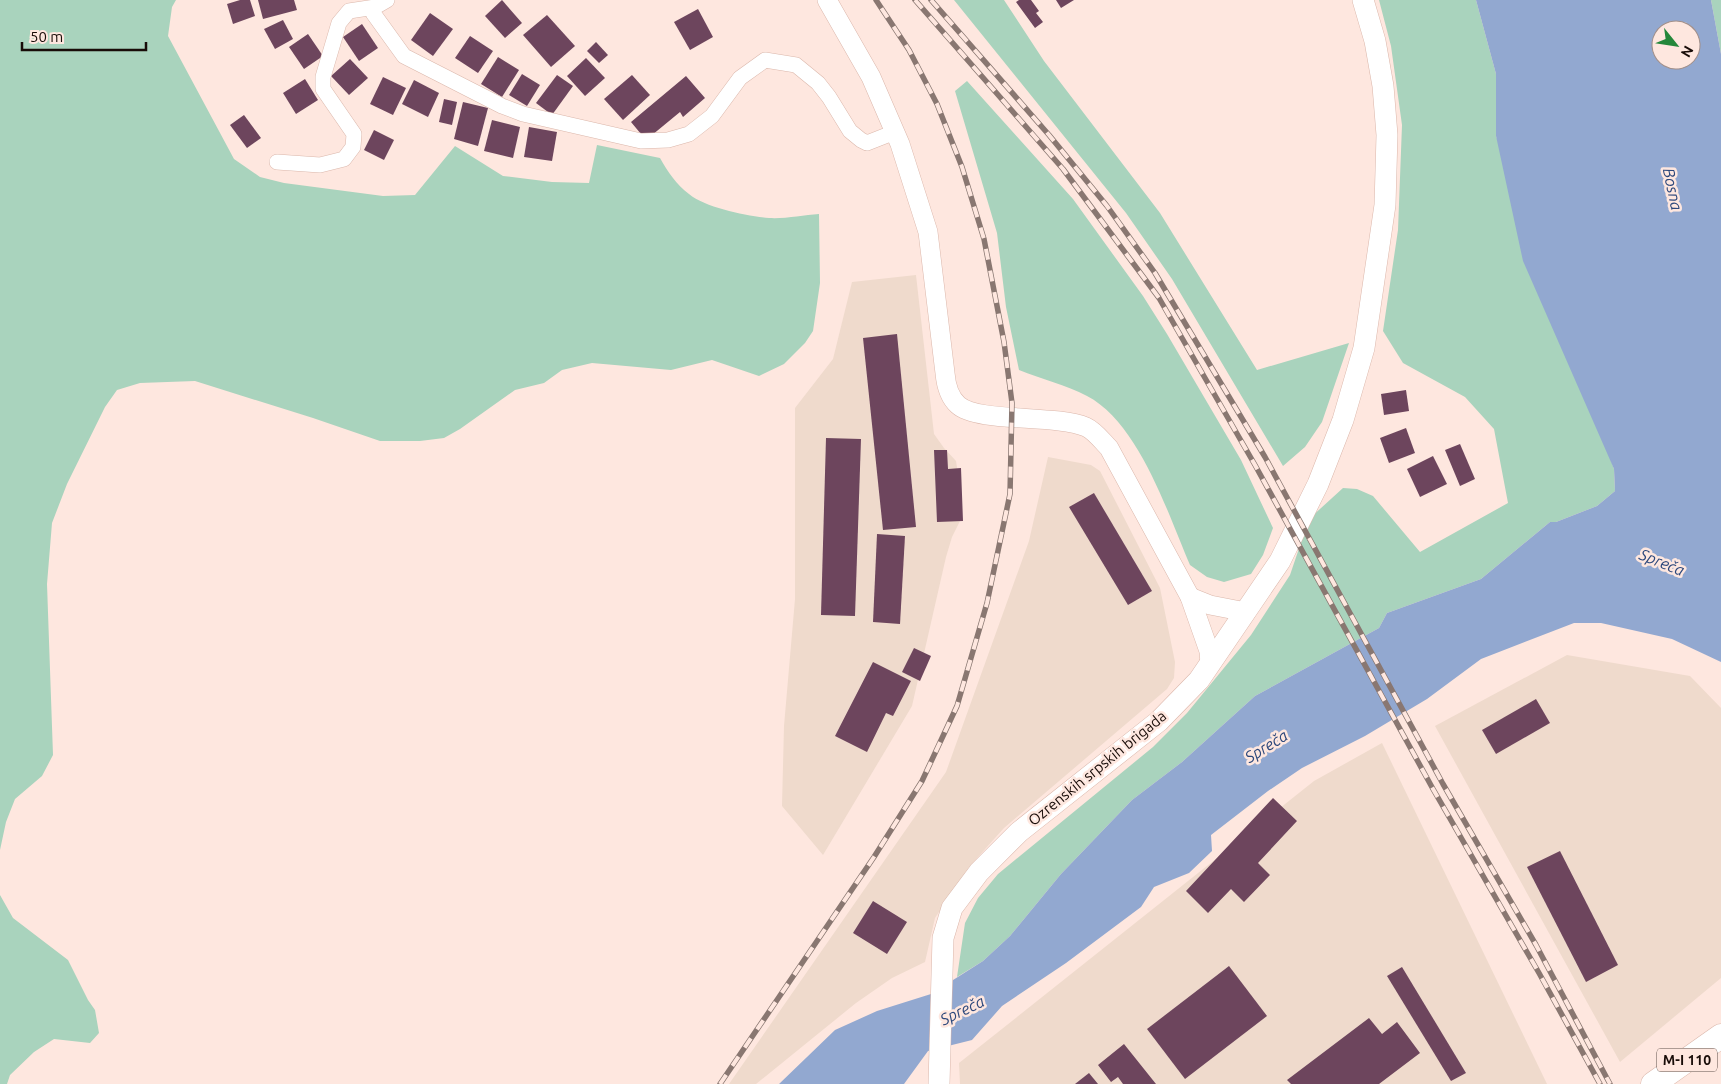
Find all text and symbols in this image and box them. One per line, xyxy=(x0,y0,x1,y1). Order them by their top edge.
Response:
scale bar xyxy=(22,20,146,52)
north arrow xyxy=(1651,20,1701,70)
text: 50 m xyxy=(30,28,63,45)
text: N xyxy=(1678,43,1697,60)
water label: Bosna xyxy=(1660,166,1686,212)
water label: Spreča xyxy=(1636,545,1687,579)
street label: Ozrenskih srpskih brigada xyxy=(1025,707,1169,829)
water label: Spreča xyxy=(1241,726,1291,767)
water label: Spreča xyxy=(936,991,987,1029)
road number: M-I 110 xyxy=(1657,1048,1717,1072)

